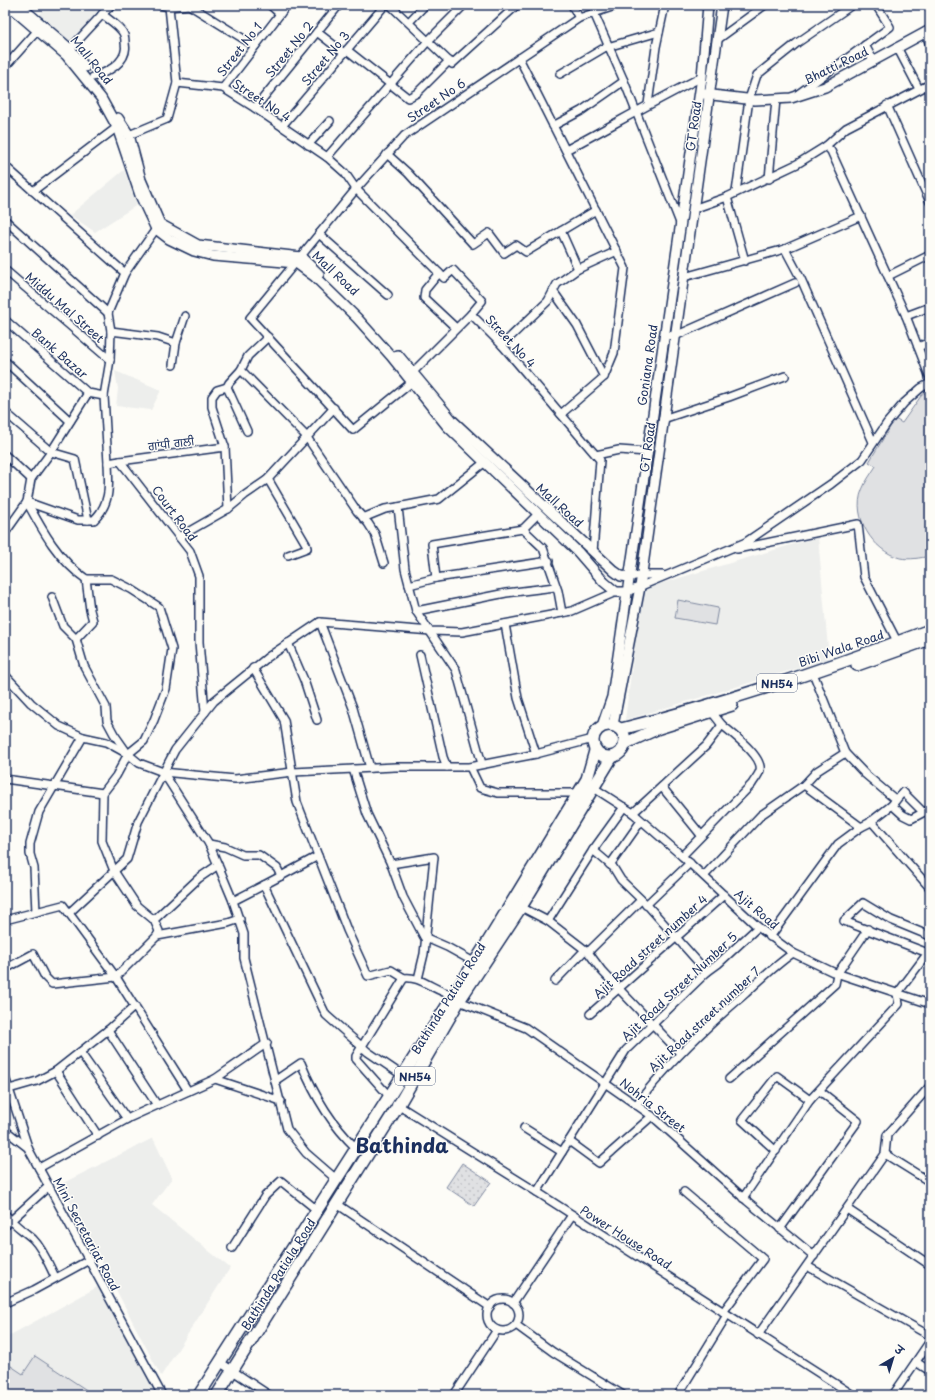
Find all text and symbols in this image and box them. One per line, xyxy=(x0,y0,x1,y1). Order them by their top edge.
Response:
street label: Street No 2 xyxy=(261,17,317,81)
street label: Street No 1 xyxy=(212,18,266,80)
street label: Street No 3 xyxy=(297,27,353,89)
street label: Mall Road xyxy=(67,32,117,88)
street label: Bhatti Road xyxy=(801,42,871,88)
street label: Street No 4 xyxy=(229,74,295,126)
street label: Street No 6 xyxy=(403,74,469,126)
street label: GT Road xyxy=(681,100,705,152)
street label: Mall Road xyxy=(309,247,363,299)
street label: Middu Mal Street xyxy=(22,268,109,347)
street label: Street No 4 xyxy=(482,310,540,372)
street label: Bank Bazar xyxy=(28,323,93,383)
street label: Goniana Road xyxy=(632,323,662,407)
street label: GT Road xyxy=(635,421,659,473)
street label: ਗਾਂਧੀ ਗਲੀ xyxy=(146,431,196,455)
street label: Mall Road xyxy=(532,479,588,531)
street label: Court Road xyxy=(148,481,202,545)
street label: Bibi Wala Road xyxy=(796,625,886,671)
road number: NH54 xyxy=(757,674,797,692)
street label: Ajit Road xyxy=(731,885,783,933)
street label: Ajit Road street number 4 xyxy=(589,890,711,1002)
street label: Ajit Road Street Number 5 xyxy=(617,927,741,1045)
street label: Bathinda Patiala Road xyxy=(406,939,490,1057)
street label: Ajit Road street number 7 xyxy=(644,962,764,1076)
road number: NH54 xyxy=(395,1067,435,1085)
street label: Nohria Street xyxy=(616,1074,690,1137)
district label: Bathinda xyxy=(355,1130,449,1160)
street label: Mini Secretariat Road xyxy=(49,1174,125,1294)
street label: Power House Road xyxy=(577,1201,675,1273)
street label: Bathinda Patiala Road xyxy=(236,1215,320,1333)
north arrow xyxy=(873,1338,913,1378)
text: उ xyxy=(891,1340,909,1360)

